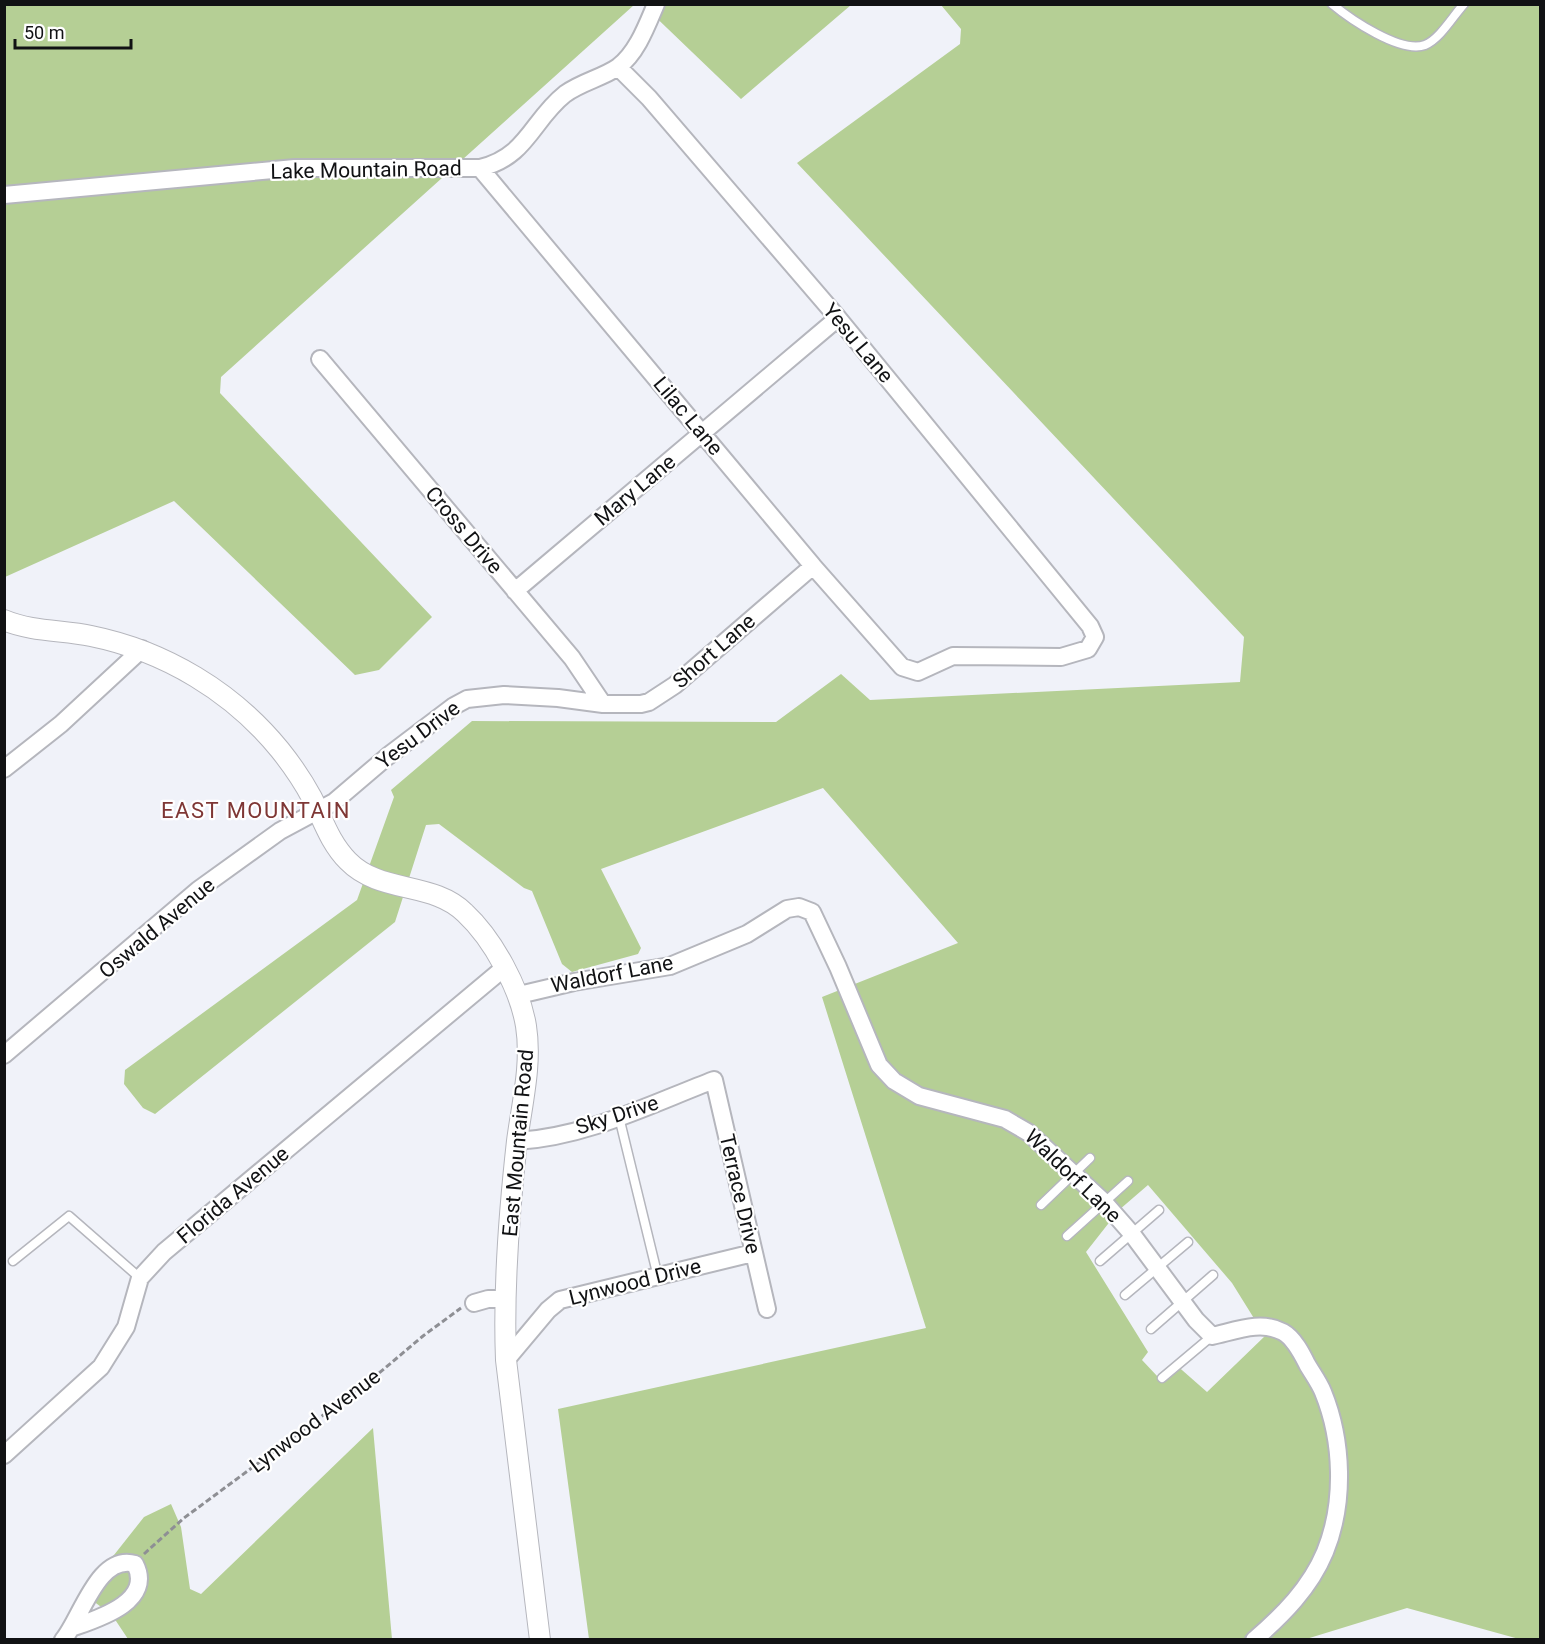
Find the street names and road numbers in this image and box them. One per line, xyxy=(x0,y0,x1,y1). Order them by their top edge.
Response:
street label: Lake Mountain Road xyxy=(270,156,462,184)
street label: Yesu Lane xyxy=(818,298,898,388)
street label: Lilac Lane xyxy=(648,372,728,460)
street label: Mary Lane xyxy=(590,449,680,531)
street label: Cross Drive xyxy=(421,481,507,579)
street label: Short Lane xyxy=(668,609,760,693)
street label: Yesu Drive xyxy=(372,696,464,774)
street label: Oswald Avenue xyxy=(94,873,220,983)
street label: Waldorf Lane xyxy=(549,950,675,998)
street label: East Mountain Road xyxy=(498,1048,538,1238)
street label: Sky Drive xyxy=(573,1090,661,1140)
street label: Waldorf Lane xyxy=(1020,1124,1126,1228)
street label: Terrace Drive xyxy=(715,1132,765,1256)
street label: Florida Avenue xyxy=(172,1141,294,1249)
street label: Lynwood Drive xyxy=(566,1254,704,1310)
street label: Lynwood Avenue xyxy=(245,1364,385,1478)

